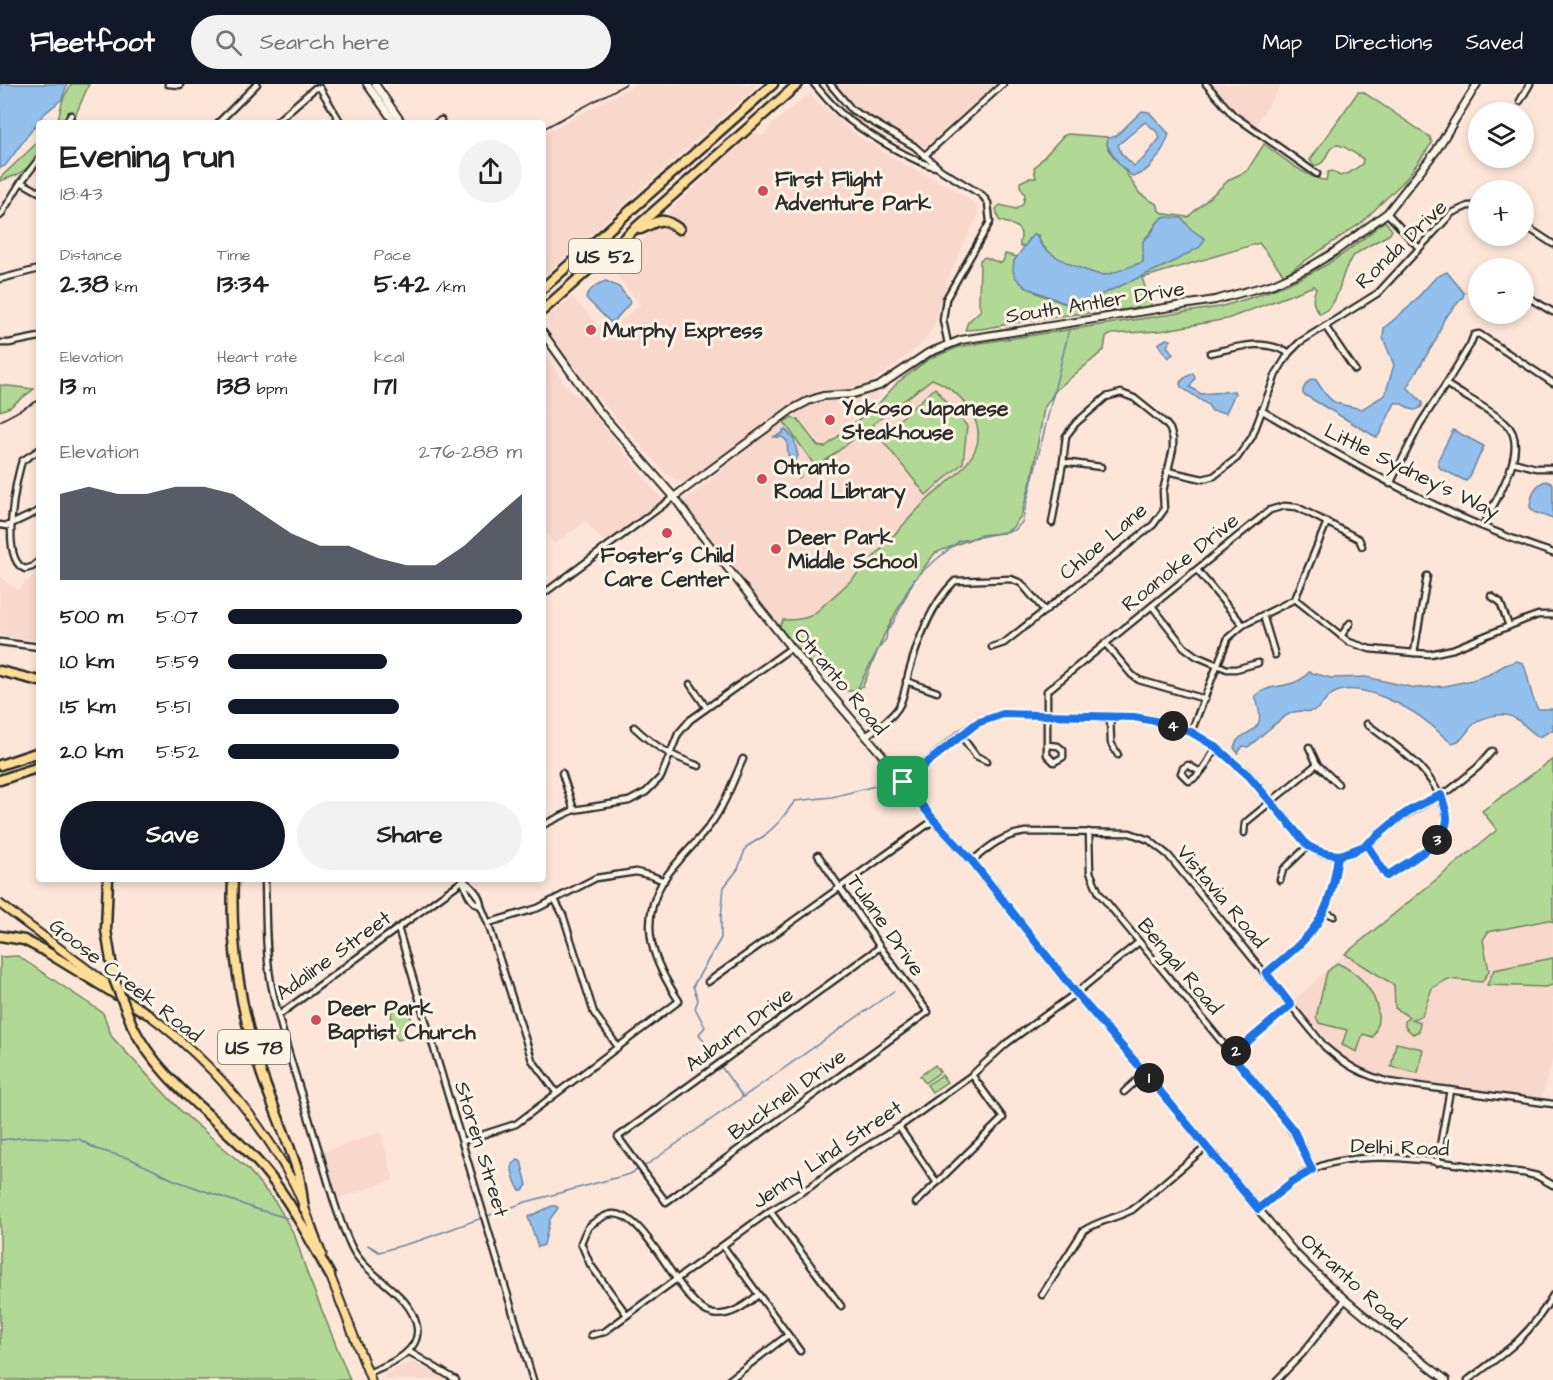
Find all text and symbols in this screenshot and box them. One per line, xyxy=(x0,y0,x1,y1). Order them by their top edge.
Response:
search box xyxy=(191,15,611,69)
text: Fleetfoot xyxy=(30,23,155,62)
icon: search xyxy=(212,26,245,59)
text: Search here xyxy=(260,27,390,58)
text: Map xyxy=(1262,28,1302,57)
text: Directions xyxy=(1335,28,1433,57)
text: Saved xyxy=(1466,28,1523,57)
map controls xyxy=(1468,102,1534,324)
button: layers xyxy=(1468,102,1534,168)
text: Evening run xyxy=(60,134,234,180)
button: share xyxy=(459,140,522,203)
place label: First Flight Adventure Park xyxy=(775,165,931,218)
text: 18:43 xyxy=(60,180,103,208)
button: + xyxy=(1468,180,1534,246)
marker: First Flight Adventure Park xyxy=(756,184,770,198)
street label: Ronda Drive xyxy=(1349,193,1454,296)
road number: US 52 xyxy=(569,239,641,273)
text: Distance xyxy=(60,244,122,266)
text: Time xyxy=(217,244,251,266)
text: Pace xyxy=(374,244,411,266)
button: − xyxy=(1468,258,1534,324)
text: 2.38 xyxy=(60,266,109,302)
text: 13:34 xyxy=(217,266,269,302)
text: 5:42 xyxy=(374,266,429,302)
street label: South Antler Drive xyxy=(1003,274,1187,331)
text: km xyxy=(109,276,137,298)
text: /km xyxy=(429,276,465,298)
place label: Murphy Express xyxy=(603,316,763,348)
marker: Murphy Express xyxy=(584,323,598,337)
text: Elevation xyxy=(60,346,123,368)
text: Heart rate xyxy=(217,346,297,368)
text: kcal xyxy=(374,346,405,368)
text: 13 xyxy=(60,368,77,404)
text: 138 xyxy=(217,368,250,404)
text: 171 xyxy=(374,368,397,404)
text: m xyxy=(77,378,95,400)
text: bpm xyxy=(250,378,287,400)
place label: Yokoso Japanese Steakhouse xyxy=(841,394,1009,447)
marker: Yokoso Japanese Steakhouse xyxy=(823,413,837,427)
street label: Little Sydney's Way xyxy=(1319,416,1505,528)
text: Elevation xyxy=(60,438,139,466)
text: 276–288 m xyxy=(419,438,522,466)
place label: Otranto Road Library xyxy=(774,453,906,509)
marker: Otranto Road Library xyxy=(755,472,769,486)
street label: Chloe Lane xyxy=(1053,496,1154,587)
street label: Roanoke Drive xyxy=(1116,506,1245,619)
place label: Deer Park Middle School xyxy=(788,523,918,576)
marker: Foster's Child Care Center xyxy=(660,526,674,540)
place label: Foster's Child Care Center xyxy=(600,541,734,594)
marker: Deer Park Middle School xyxy=(769,542,783,556)
text: 500 m xyxy=(60,603,123,631)
text: 5:07 xyxy=(156,603,198,631)
street label: Otranto Road xyxy=(787,621,894,741)
text: 1.0 km xyxy=(60,648,114,676)
text: 5:59 xyxy=(156,648,199,676)
text: 1.5 km xyxy=(60,693,115,721)
text: 5:51 xyxy=(156,693,190,721)
pin: 4 xyxy=(1158,711,1188,741)
text: 4 xyxy=(1168,715,1178,737)
text: 2.0 km xyxy=(60,738,123,766)
text: 5:52 xyxy=(156,738,199,766)
pin xyxy=(877,756,928,807)
icon: arrive xyxy=(886,765,919,798)
button: Save xyxy=(60,801,285,870)
button: Share xyxy=(297,801,522,870)
pin: 3 xyxy=(1422,825,1452,855)
text: 3 xyxy=(1433,829,1441,851)
street label: Vistavia Road xyxy=(1170,838,1274,955)
street label: Tulane Drive xyxy=(840,868,931,982)
street label: Adaline Street xyxy=(270,903,397,1007)
street label: Goose Creek Road xyxy=(43,911,209,1050)
street label: Bengal Road xyxy=(1129,912,1229,1022)
street label: Auburn Drive xyxy=(679,980,799,1079)
place label: Deer Park Baptist Church xyxy=(328,994,476,1048)
marker: Deer Park Baptist Church xyxy=(309,1013,323,1027)
road number: US 78 xyxy=(218,1030,290,1064)
pin: 2 xyxy=(1221,1036,1251,1066)
text: 2 xyxy=(1231,1040,1241,1062)
street label: Bucknell Drive xyxy=(722,1042,852,1147)
pin: 1 xyxy=(1134,1063,1164,1093)
text: 1 xyxy=(1148,1067,1150,1089)
street label: Storen Street xyxy=(447,1078,516,1221)
street label: Jenny Lind Street xyxy=(746,1093,910,1217)
street label: Delhi Road xyxy=(1350,1131,1450,1164)
street label: Otranto Road xyxy=(1294,1226,1412,1337)

